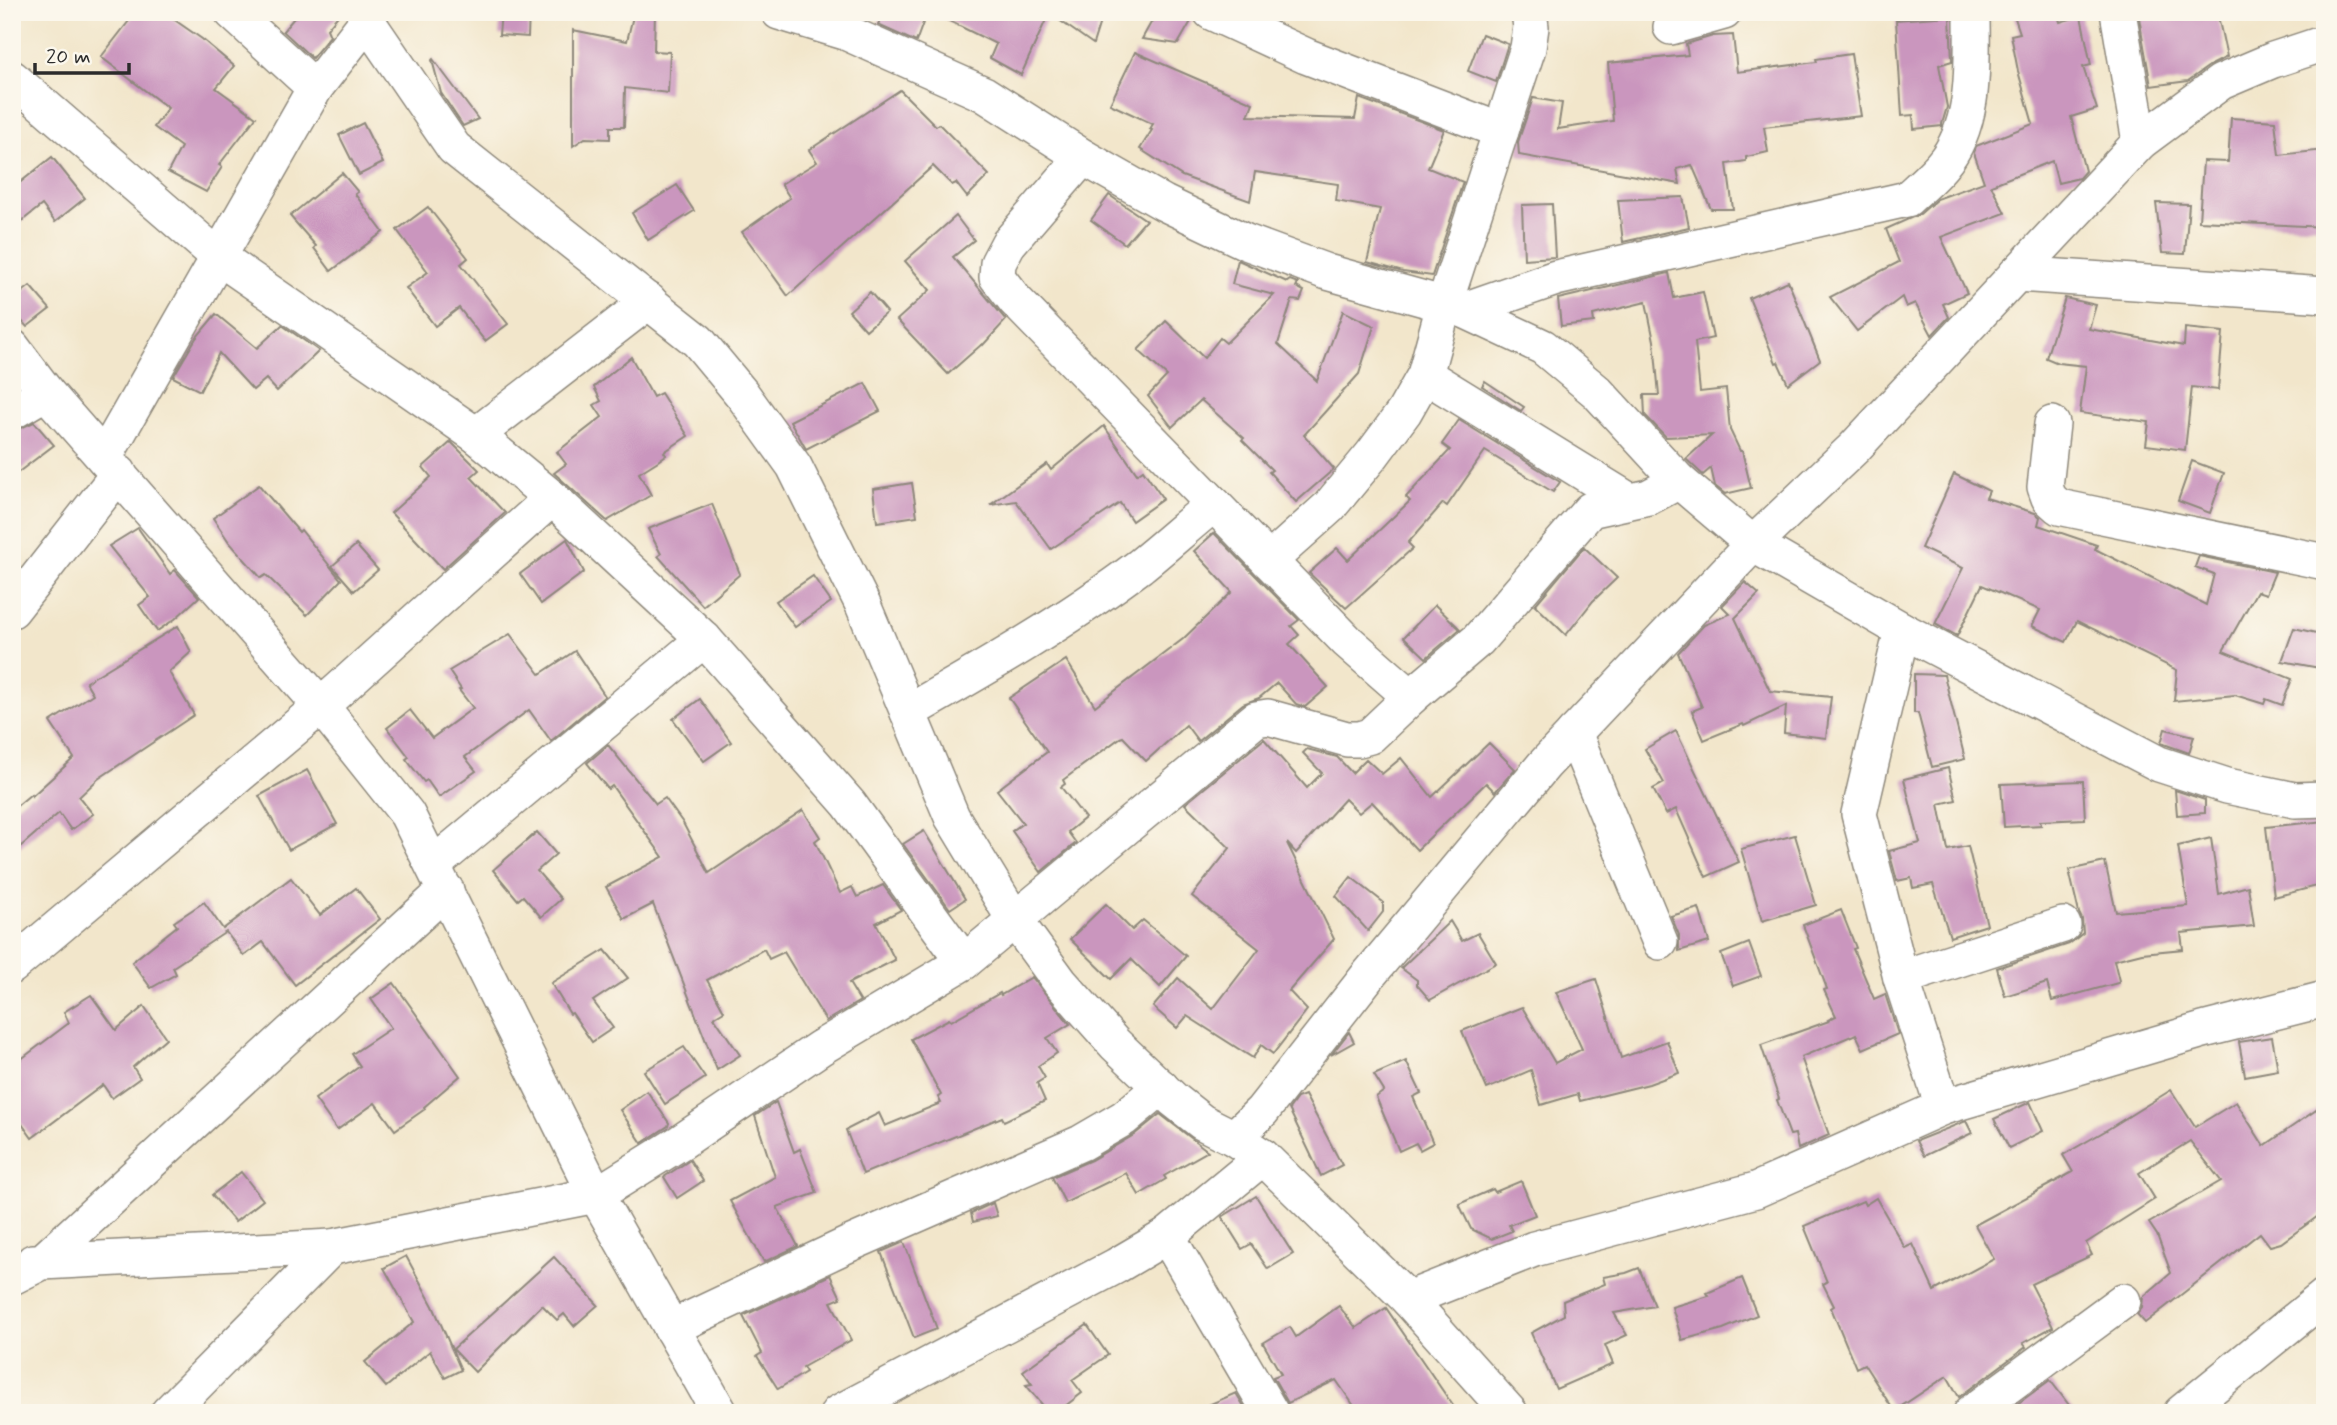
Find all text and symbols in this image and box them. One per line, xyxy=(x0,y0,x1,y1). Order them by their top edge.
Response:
scale bar xyxy=(35,32,130,76)
text: 20 m xyxy=(46,43,91,71)

